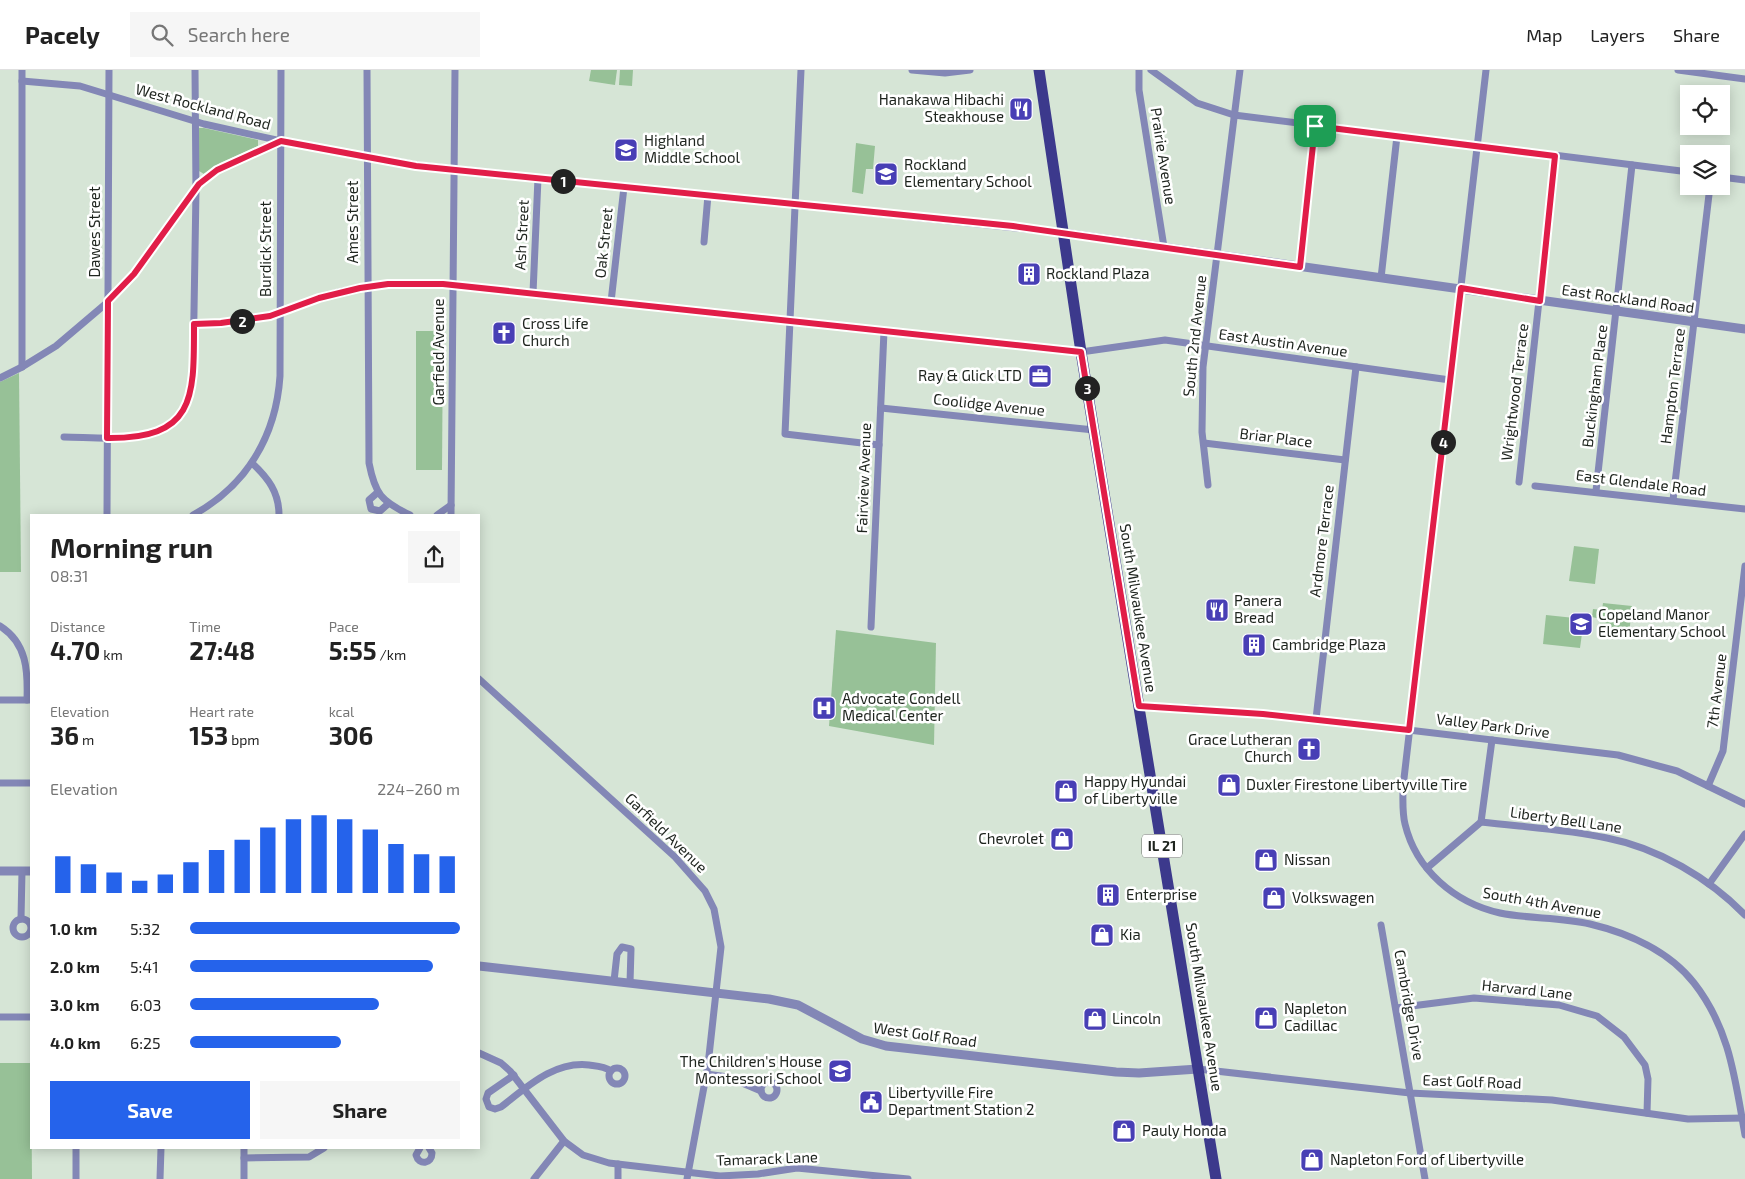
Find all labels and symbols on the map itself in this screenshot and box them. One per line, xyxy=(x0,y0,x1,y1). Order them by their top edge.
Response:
street label: West Rockland Road xyxy=(134,79,273,133)
place label: Hanakawa Hibachi Steakhouse xyxy=(879,90,1004,125)
restaurant icon: Hanakawa Hibachi Steakhouse xyxy=(1008,96,1034,122)
pin xyxy=(1294,105,1336,147)
street label: Prairie Avenue xyxy=(1147,106,1181,206)
place label: Highland Middle School xyxy=(644,131,740,166)
school or university icon: Highland Middle School xyxy=(613,137,639,163)
place label: Rockland Elementary School xyxy=(904,155,1032,190)
school or university icon: Rockland Elementary School xyxy=(873,161,899,187)
pin: 1 xyxy=(550,168,576,194)
street label: Ames Street xyxy=(343,180,361,264)
street label: Dawes Street xyxy=(85,186,103,278)
street label: Ash Street xyxy=(510,199,532,271)
street label: Burdick Street xyxy=(256,201,274,297)
street label: Oak Street xyxy=(590,206,616,279)
building icon: Rockland Plaza xyxy=(1016,261,1042,287)
place label: Rockland Plaza xyxy=(1046,264,1149,282)
street label: South 2nd Avenue xyxy=(1179,274,1209,398)
street label: East Rockland Road xyxy=(1561,280,1696,316)
street label: Garfield Avenue xyxy=(429,298,447,406)
pin: 2 xyxy=(230,308,254,334)
place label: Cross Life Church xyxy=(522,314,589,349)
church icon: Cross Life Church xyxy=(491,320,517,346)
street label: Wrightwood Terrace xyxy=(1497,322,1531,462)
street label: Buckingham Place xyxy=(1578,323,1610,448)
street label: East Austin Avenue xyxy=(1218,324,1349,360)
street label: Hampton Terrace xyxy=(1656,327,1688,445)
office icon: Ray & Glick LTD xyxy=(1027,363,1053,389)
place label: Ray & Glick LTD xyxy=(918,366,1022,384)
pin: 3 xyxy=(1074,376,1100,400)
street label: Coolidge Avenue xyxy=(932,389,1046,419)
street label: Fairview Avenue xyxy=(852,422,874,534)
street label: Briar Place xyxy=(1239,424,1314,450)
pin: 4 xyxy=(1430,430,1456,454)
street label: East Glendale Road xyxy=(1575,465,1707,499)
street label: Ardmore Terrace xyxy=(1305,484,1337,598)
street label: South Milwaukee Avenue xyxy=(1117,522,1161,693)
place label: Panera Bread xyxy=(1234,591,1282,626)
restaurant icon: Panera Bread xyxy=(1204,597,1230,623)
place label: Copeland Manor Elementary School xyxy=(1598,605,1726,640)
school or university icon: Copeland Manor Elementary School xyxy=(1568,611,1594,637)
building icon: Cambridge Plaza xyxy=(1241,632,1267,658)
place label: Cambridge Plaza xyxy=(1272,635,1386,653)
street label: 7th Avenue xyxy=(1702,652,1730,729)
place label: Advocate Condell Medical Center xyxy=(842,689,961,724)
hospital icon: Advocate Condell Medical Center xyxy=(811,695,837,721)
street label: Valley Park Drive xyxy=(1435,709,1551,741)
place label: Grace Lutheran Church xyxy=(1188,730,1292,765)
church icon: Grace Lutheran Church xyxy=(1296,736,1322,762)
place label: Happy Hyundai of Libertyville xyxy=(1084,772,1186,807)
shop icon: Duxler Firestone Libertyville Tire xyxy=(1216,772,1242,798)
place label: Duxler Firestone Libertyville Tire xyxy=(1246,775,1467,793)
shop icon: Happy Hyundai of Libertyville xyxy=(1053,778,1079,804)
street label: Garfield Avenue xyxy=(622,789,711,876)
street label: Liberty Bell Lane xyxy=(1509,802,1623,836)
shop icon: Chevrolet xyxy=(1049,826,1075,852)
place label: Chevrolet xyxy=(978,829,1044,847)
road number: IL 21 xyxy=(1142,834,1182,858)
shop icon: Nissan xyxy=(1253,847,1279,873)
place label: Nissan xyxy=(1284,850,1331,868)
building icon: Enterprise xyxy=(1095,882,1121,908)
street label: South 4th Avenue xyxy=(1481,883,1603,921)
place label: Enterprise xyxy=(1126,885,1197,903)
shop icon: Volkswagen xyxy=(1261,885,1287,911)
place label: Volkswagen xyxy=(1292,888,1374,906)
street label: South Milwaukee Avenue xyxy=(1183,921,1227,1092)
shop icon: Kia xyxy=(1089,922,1115,948)
place label: Kia xyxy=(1120,925,1141,943)
street label: Cambridge Drive xyxy=(1391,948,1429,1062)
street label: Harvard Lane xyxy=(1481,975,1573,1003)
place label: Napleton Cadillac xyxy=(1284,999,1347,1034)
shop icon: Napleton Cadillac xyxy=(1253,1005,1279,1031)
shop icon: Lincoln xyxy=(1082,1006,1108,1032)
place label: Lincoln xyxy=(1112,1009,1161,1027)
street label: West Golf Road xyxy=(872,1018,978,1050)
place label: The Children's House Montessori School xyxy=(680,1052,823,1087)
school or university icon: The Children's House Montessori School xyxy=(827,1058,853,1084)
street label: East Golf Road xyxy=(1422,1070,1522,1092)
place label: Libertyville Fire Department Station 2 xyxy=(888,1083,1034,1118)
public building icon: Libertyville Fire Department Station 2 xyxy=(858,1089,884,1115)
shop icon: Pauly Honda xyxy=(1111,1118,1137,1144)
place label: Pauly Honda xyxy=(1142,1121,1227,1139)
street label: Tamarack Lane xyxy=(716,1147,818,1169)
shop icon: Napleton Ford of Libertyville xyxy=(1299,1147,1325,1173)
place label: Napleton Ford of Libertyville xyxy=(1330,1150,1524,1168)

